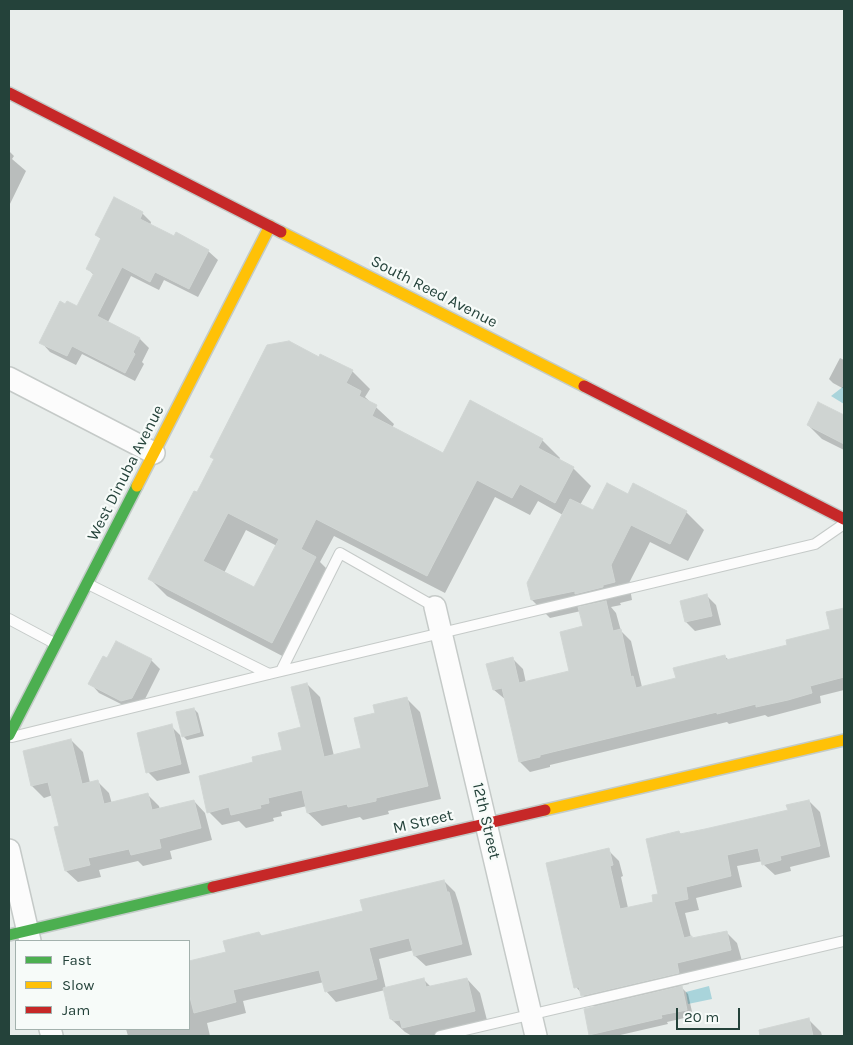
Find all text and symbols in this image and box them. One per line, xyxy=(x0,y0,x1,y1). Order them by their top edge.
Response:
street label: South Reed Avenue xyxy=(367,252,501,332)
street label: West Dinuba Avenue xyxy=(83,402,169,544)
street label: 12th Street xyxy=(468,781,504,861)
street label: M Street xyxy=(391,806,455,838)
legend xyxy=(15,940,190,1030)
text: Fast xyxy=(62,951,91,969)
text: Slow xyxy=(62,976,94,994)
scale bar xyxy=(678,998,742,1030)
text: Jam xyxy=(62,1001,90,1019)
text: 20 m xyxy=(684,1008,719,1026)

